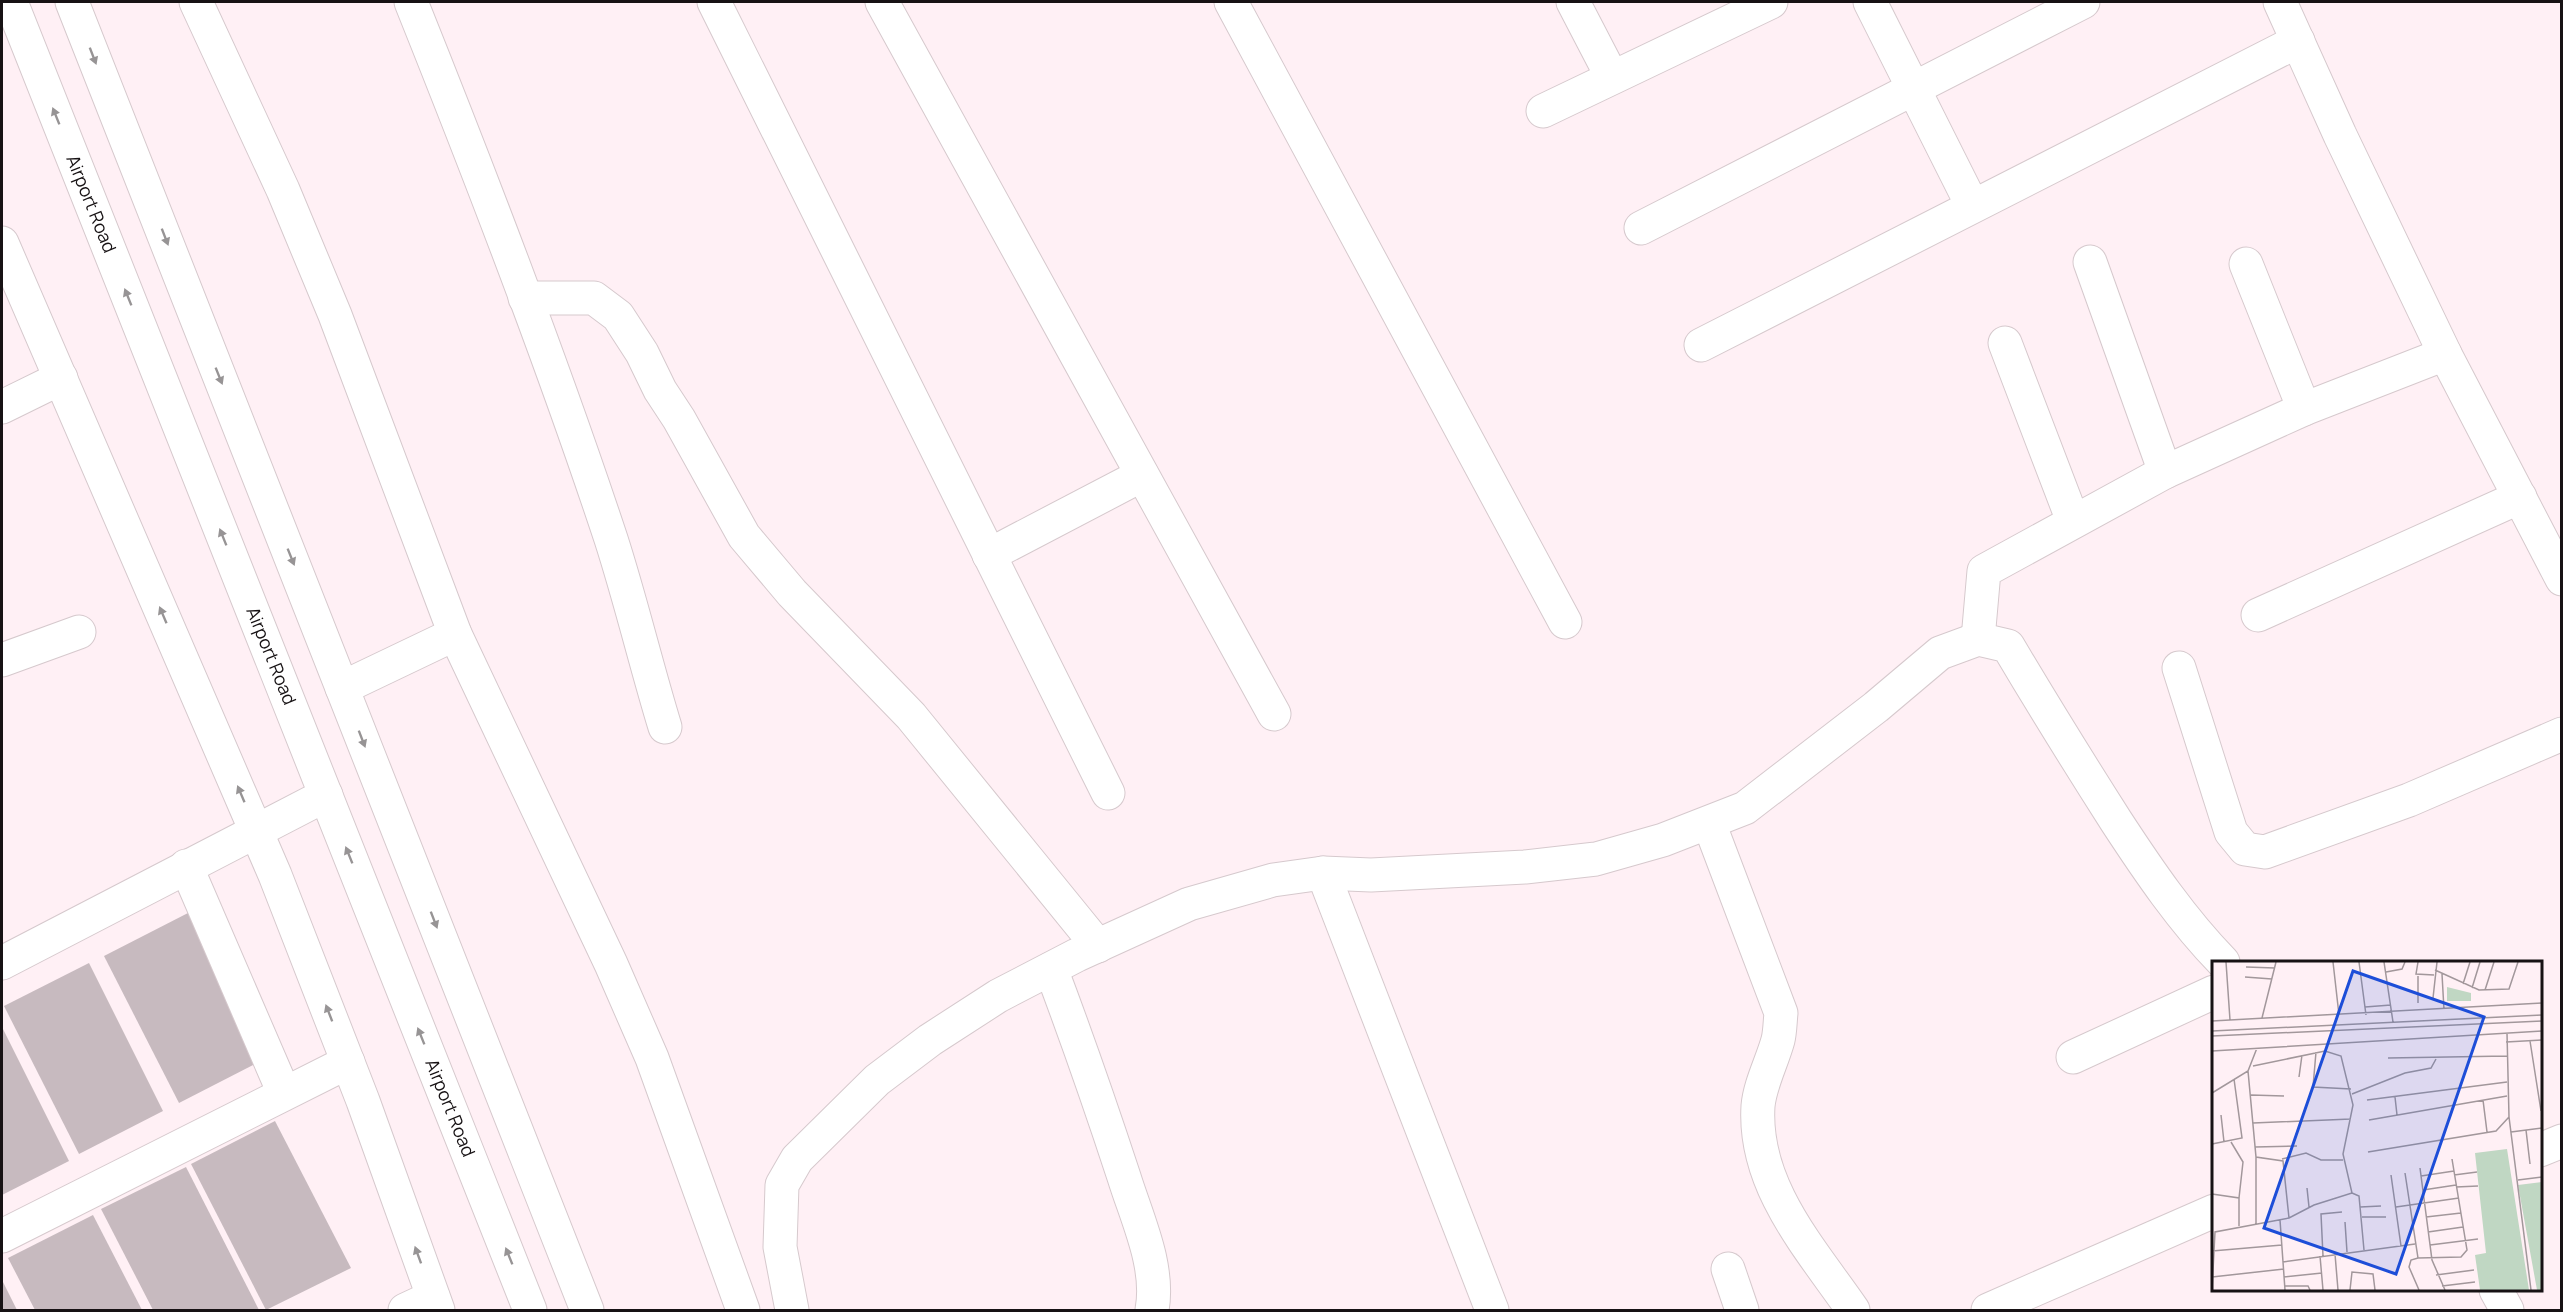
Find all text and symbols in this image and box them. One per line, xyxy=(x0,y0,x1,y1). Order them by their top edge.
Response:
one-way arrow xyxy=(89,47,98,65)
one-way arrow xyxy=(51,107,60,125)
street label: Airport Road xyxy=(61,151,122,256)
one-way arrow xyxy=(160,229,170,247)
one-way arrow xyxy=(123,288,132,306)
one-way arrow xyxy=(215,367,224,385)
one-way arrow xyxy=(218,527,228,545)
one-way arrow xyxy=(286,549,296,567)
street label: Airport Road xyxy=(241,603,302,708)
one-way arrow xyxy=(158,605,168,623)
one-way arrow xyxy=(358,730,367,748)
one-way arrow xyxy=(236,785,245,802)
one-way arrow xyxy=(344,845,354,863)
one-way arrow xyxy=(429,912,439,930)
inset map xyxy=(2212,961,2542,1291)
one-way arrow xyxy=(324,1004,334,1022)
one-way arrow xyxy=(416,1027,425,1045)
street label: Airport Road xyxy=(420,1055,481,1160)
one-way arrow xyxy=(413,1246,423,1264)
one-way arrow xyxy=(504,1247,513,1265)

